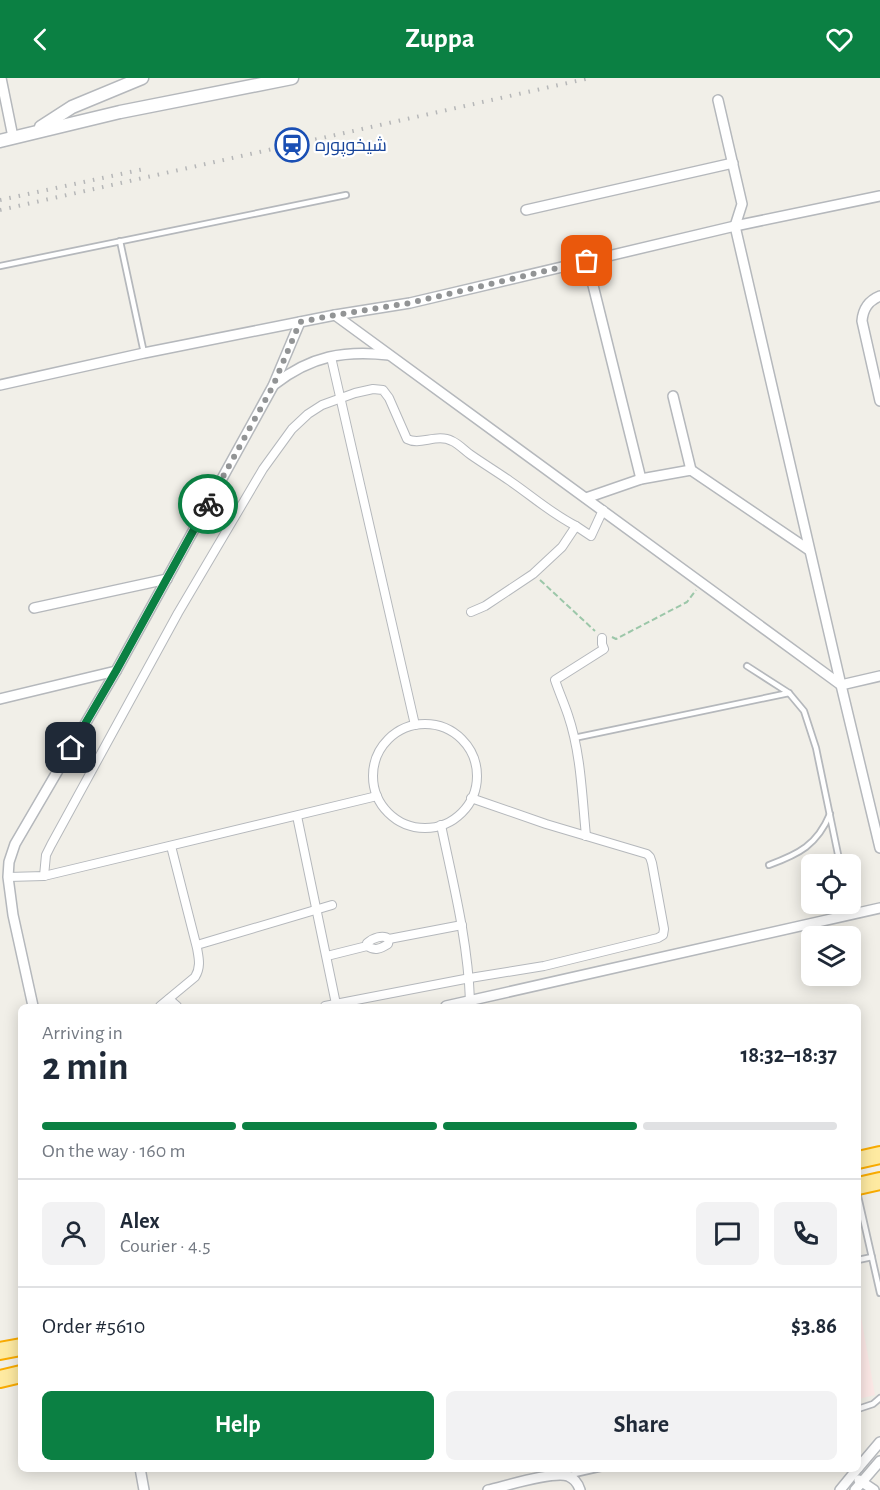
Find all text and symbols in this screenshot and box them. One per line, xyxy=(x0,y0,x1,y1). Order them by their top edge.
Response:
icon: back xyxy=(24,23,57,56)
icon: heart xyxy=(823,23,856,56)
text: Zuppa xyxy=(405,25,475,52)
station icon: شیخوپورہ xyxy=(274,127,310,163)
place label: شیخوپورہ xyxy=(315,136,387,157)
pin xyxy=(561,235,612,286)
icon: bag xyxy=(570,244,603,277)
courier xyxy=(178,474,238,534)
icon: bike xyxy=(192,488,225,521)
pin xyxy=(45,722,96,773)
icon: home xyxy=(54,731,87,764)
map controls xyxy=(801,854,861,986)
button: locate xyxy=(801,854,861,914)
button: layers xyxy=(801,926,861,986)
text: Arriving in xyxy=(42,1023,123,1043)
text: 18:32–18:37 xyxy=(740,1044,837,1066)
text: 2 min xyxy=(42,1048,129,1087)
text: On the way · 160 m xyxy=(42,1141,186,1161)
button: person xyxy=(42,1202,105,1265)
button: chat xyxy=(696,1202,759,1265)
button: phone xyxy=(774,1202,837,1265)
text: Alex xyxy=(120,1210,160,1232)
text: Courier · 4.5 xyxy=(120,1236,211,1256)
text: Order #5610 xyxy=(42,1315,145,1337)
text: $3.86 xyxy=(791,1315,837,1337)
button: Help xyxy=(42,1391,434,1460)
button: Share xyxy=(446,1391,837,1460)

